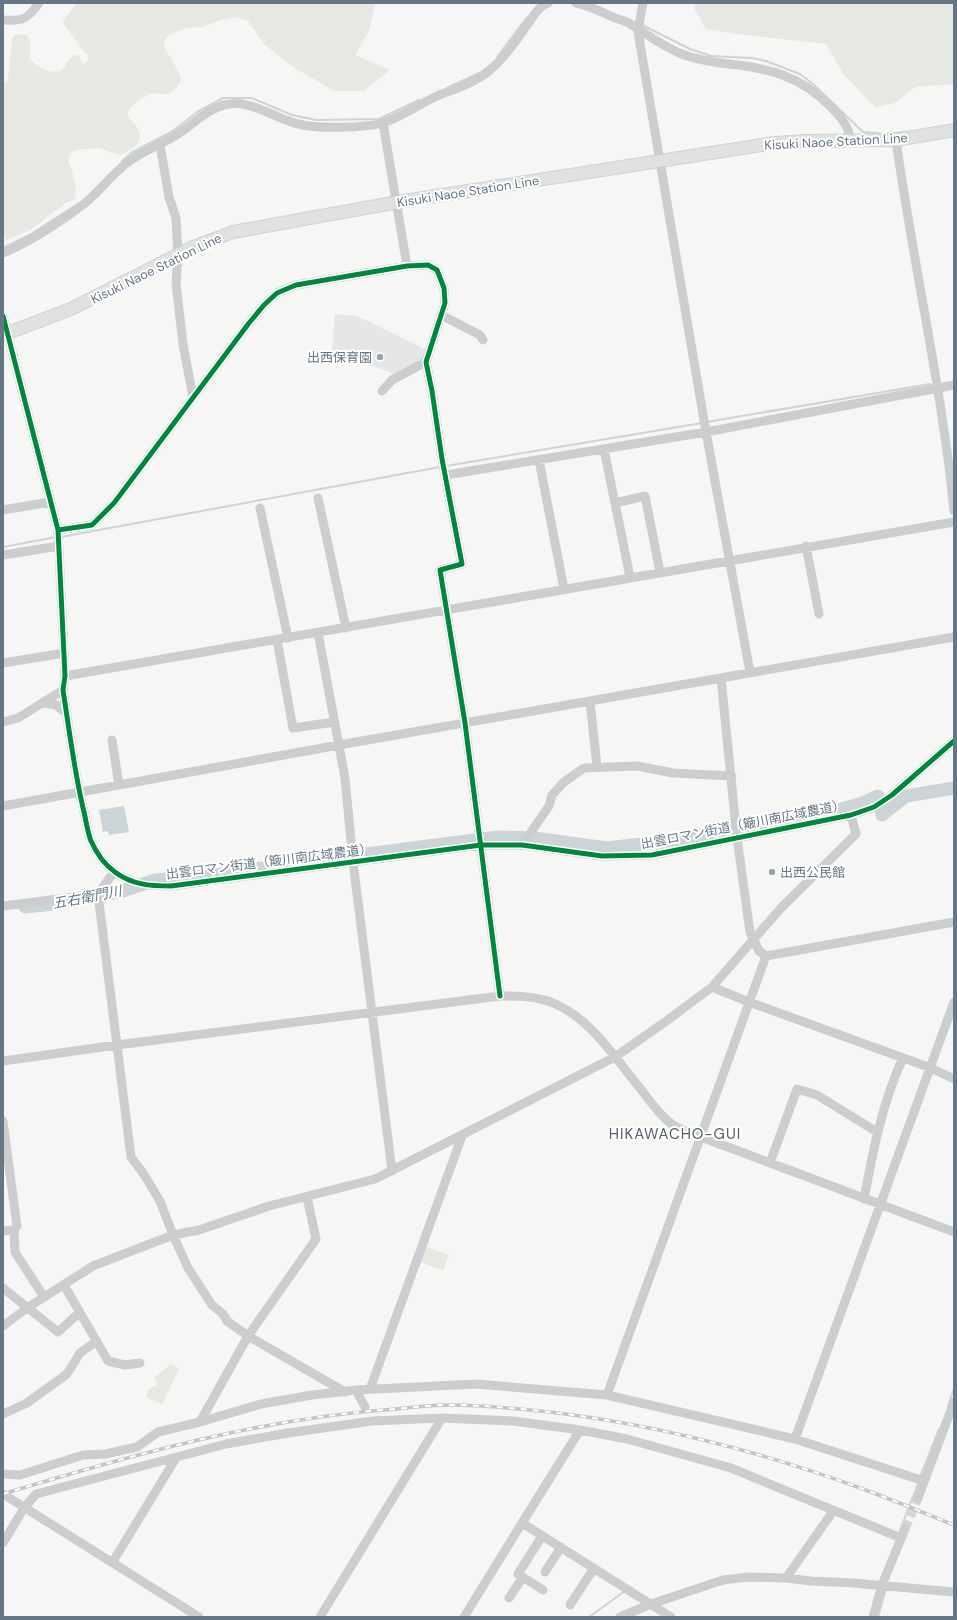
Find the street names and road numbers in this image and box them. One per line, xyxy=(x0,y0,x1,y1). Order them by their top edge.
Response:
street label: Kisuki Naoe Station Line xyxy=(764,129,908,154)
street label: Kisuki Naoe Station Line xyxy=(396,172,540,211)
street label: Kisuki Naoe Station Line xyxy=(88,229,224,308)
street label: 出雲ロマン街道（簸川南広域農道） xyxy=(639,796,847,853)
street label: 出雲ロマン街道（簸川南広域農道） xyxy=(165,840,373,883)

